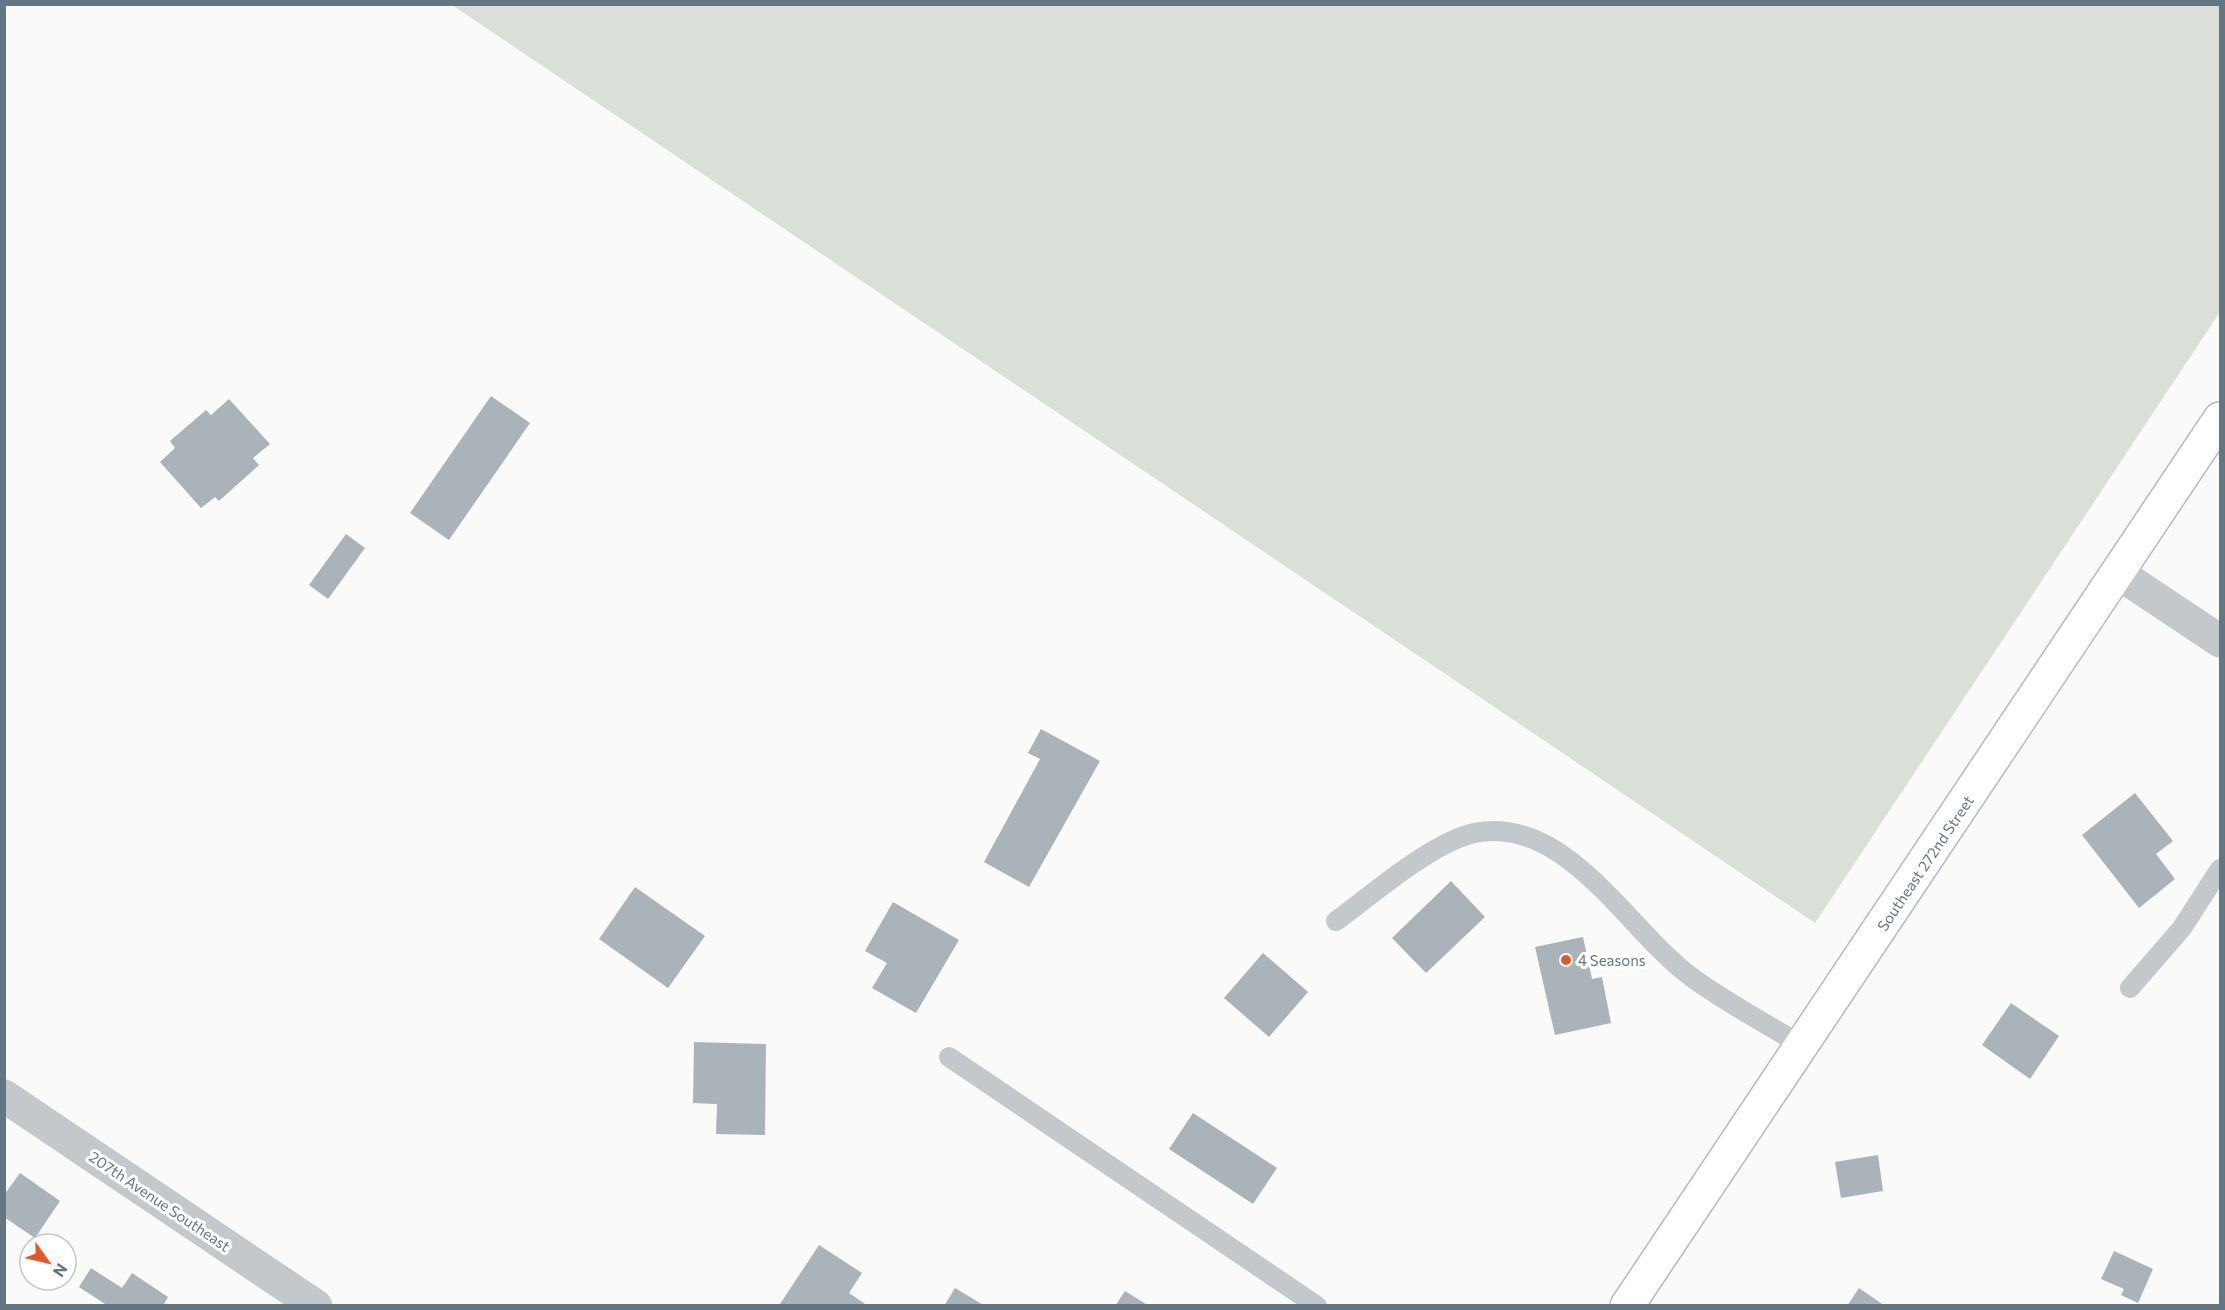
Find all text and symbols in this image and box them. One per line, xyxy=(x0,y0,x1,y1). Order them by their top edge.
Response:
street label: Southeast 272nd Street xyxy=(1873,792,1977,934)
place label: 4 Seasons xyxy=(1578,951,1646,969)
marker: 4 Seasons xyxy=(1559,953,1573,967)
street label: 207th Avenue Southeast xyxy=(86,1147,234,1255)
north arrow xyxy=(18,1232,78,1292)
text: N xyxy=(50,1260,72,1281)

